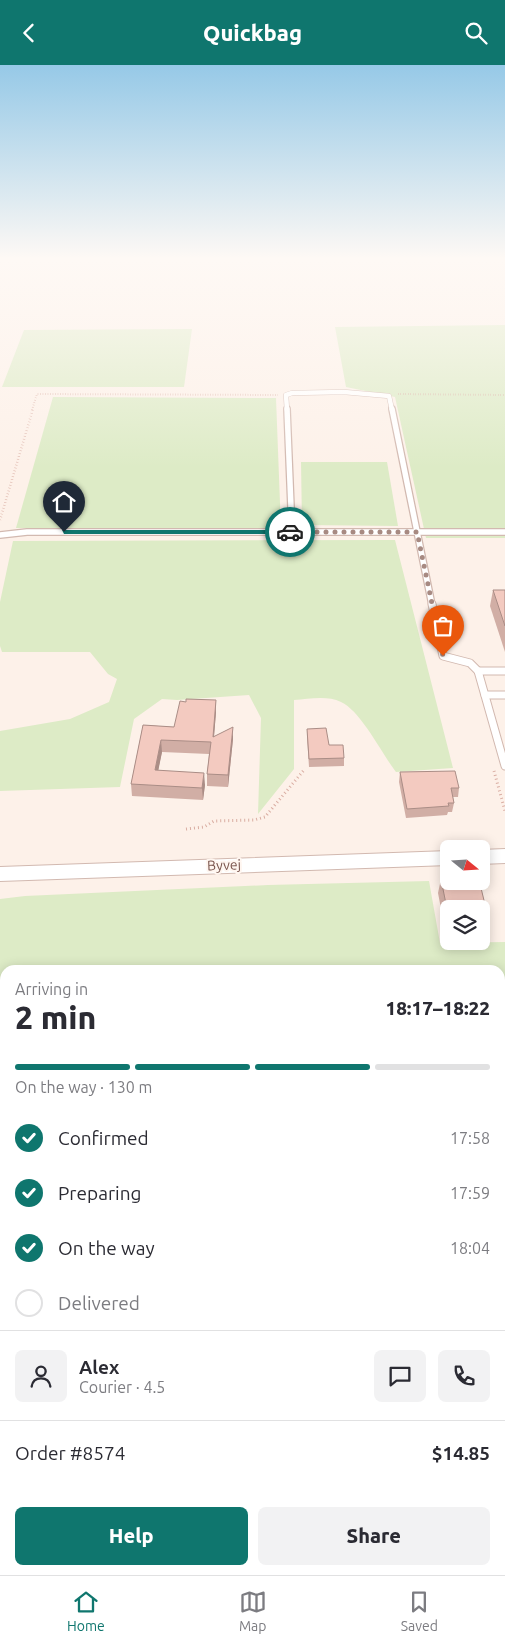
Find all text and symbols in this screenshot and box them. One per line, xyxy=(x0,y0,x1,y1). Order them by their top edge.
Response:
icon: back xyxy=(15,19,43,47)
icon: search xyxy=(462,19,490,47)
text: Quickbag xyxy=(203,20,302,45)
pin xyxy=(43,481,85,532)
icon: home xyxy=(50,488,78,516)
courier xyxy=(265,507,315,557)
icon: car xyxy=(276,518,304,546)
pin xyxy=(422,605,464,656)
icon: bag xyxy=(429,612,457,640)
north arrow xyxy=(440,840,490,890)
map controls xyxy=(440,840,490,950)
street label: Byvej xyxy=(207,856,241,874)
button: layers xyxy=(440,900,490,950)
text: Arriving in xyxy=(15,980,88,998)
text: 18:17–18:22 xyxy=(385,997,490,1019)
text: 2 min xyxy=(15,999,96,1035)
text: On the way · 130 m xyxy=(15,1078,152,1096)
icon: check xyxy=(15,1124,43,1152)
text: Confirmed xyxy=(58,1127,149,1149)
text: 17:58 xyxy=(450,1129,490,1147)
icon: check xyxy=(15,1179,43,1207)
text: Preparing xyxy=(58,1182,142,1204)
text: 17:59 xyxy=(450,1184,490,1202)
icon: check xyxy=(15,1234,43,1262)
text: On the way xyxy=(58,1237,155,1259)
text: 18:04 xyxy=(450,1239,490,1257)
text: Delivered xyxy=(58,1292,140,1314)
button: person xyxy=(15,1350,67,1402)
button: chat xyxy=(374,1350,426,1402)
button: phone xyxy=(438,1350,490,1402)
text: Alex xyxy=(79,1356,119,1378)
text: Courier · 4.5 xyxy=(79,1378,165,1396)
text: Order #8574 xyxy=(15,1442,125,1464)
text: $14.85 xyxy=(432,1442,490,1464)
button: Help xyxy=(15,1507,248,1565)
button: Share xyxy=(258,1507,490,1565)
tab: Home xyxy=(67,1588,105,1634)
tab: Map xyxy=(239,1588,267,1634)
tab: Saved xyxy=(401,1588,438,1634)

